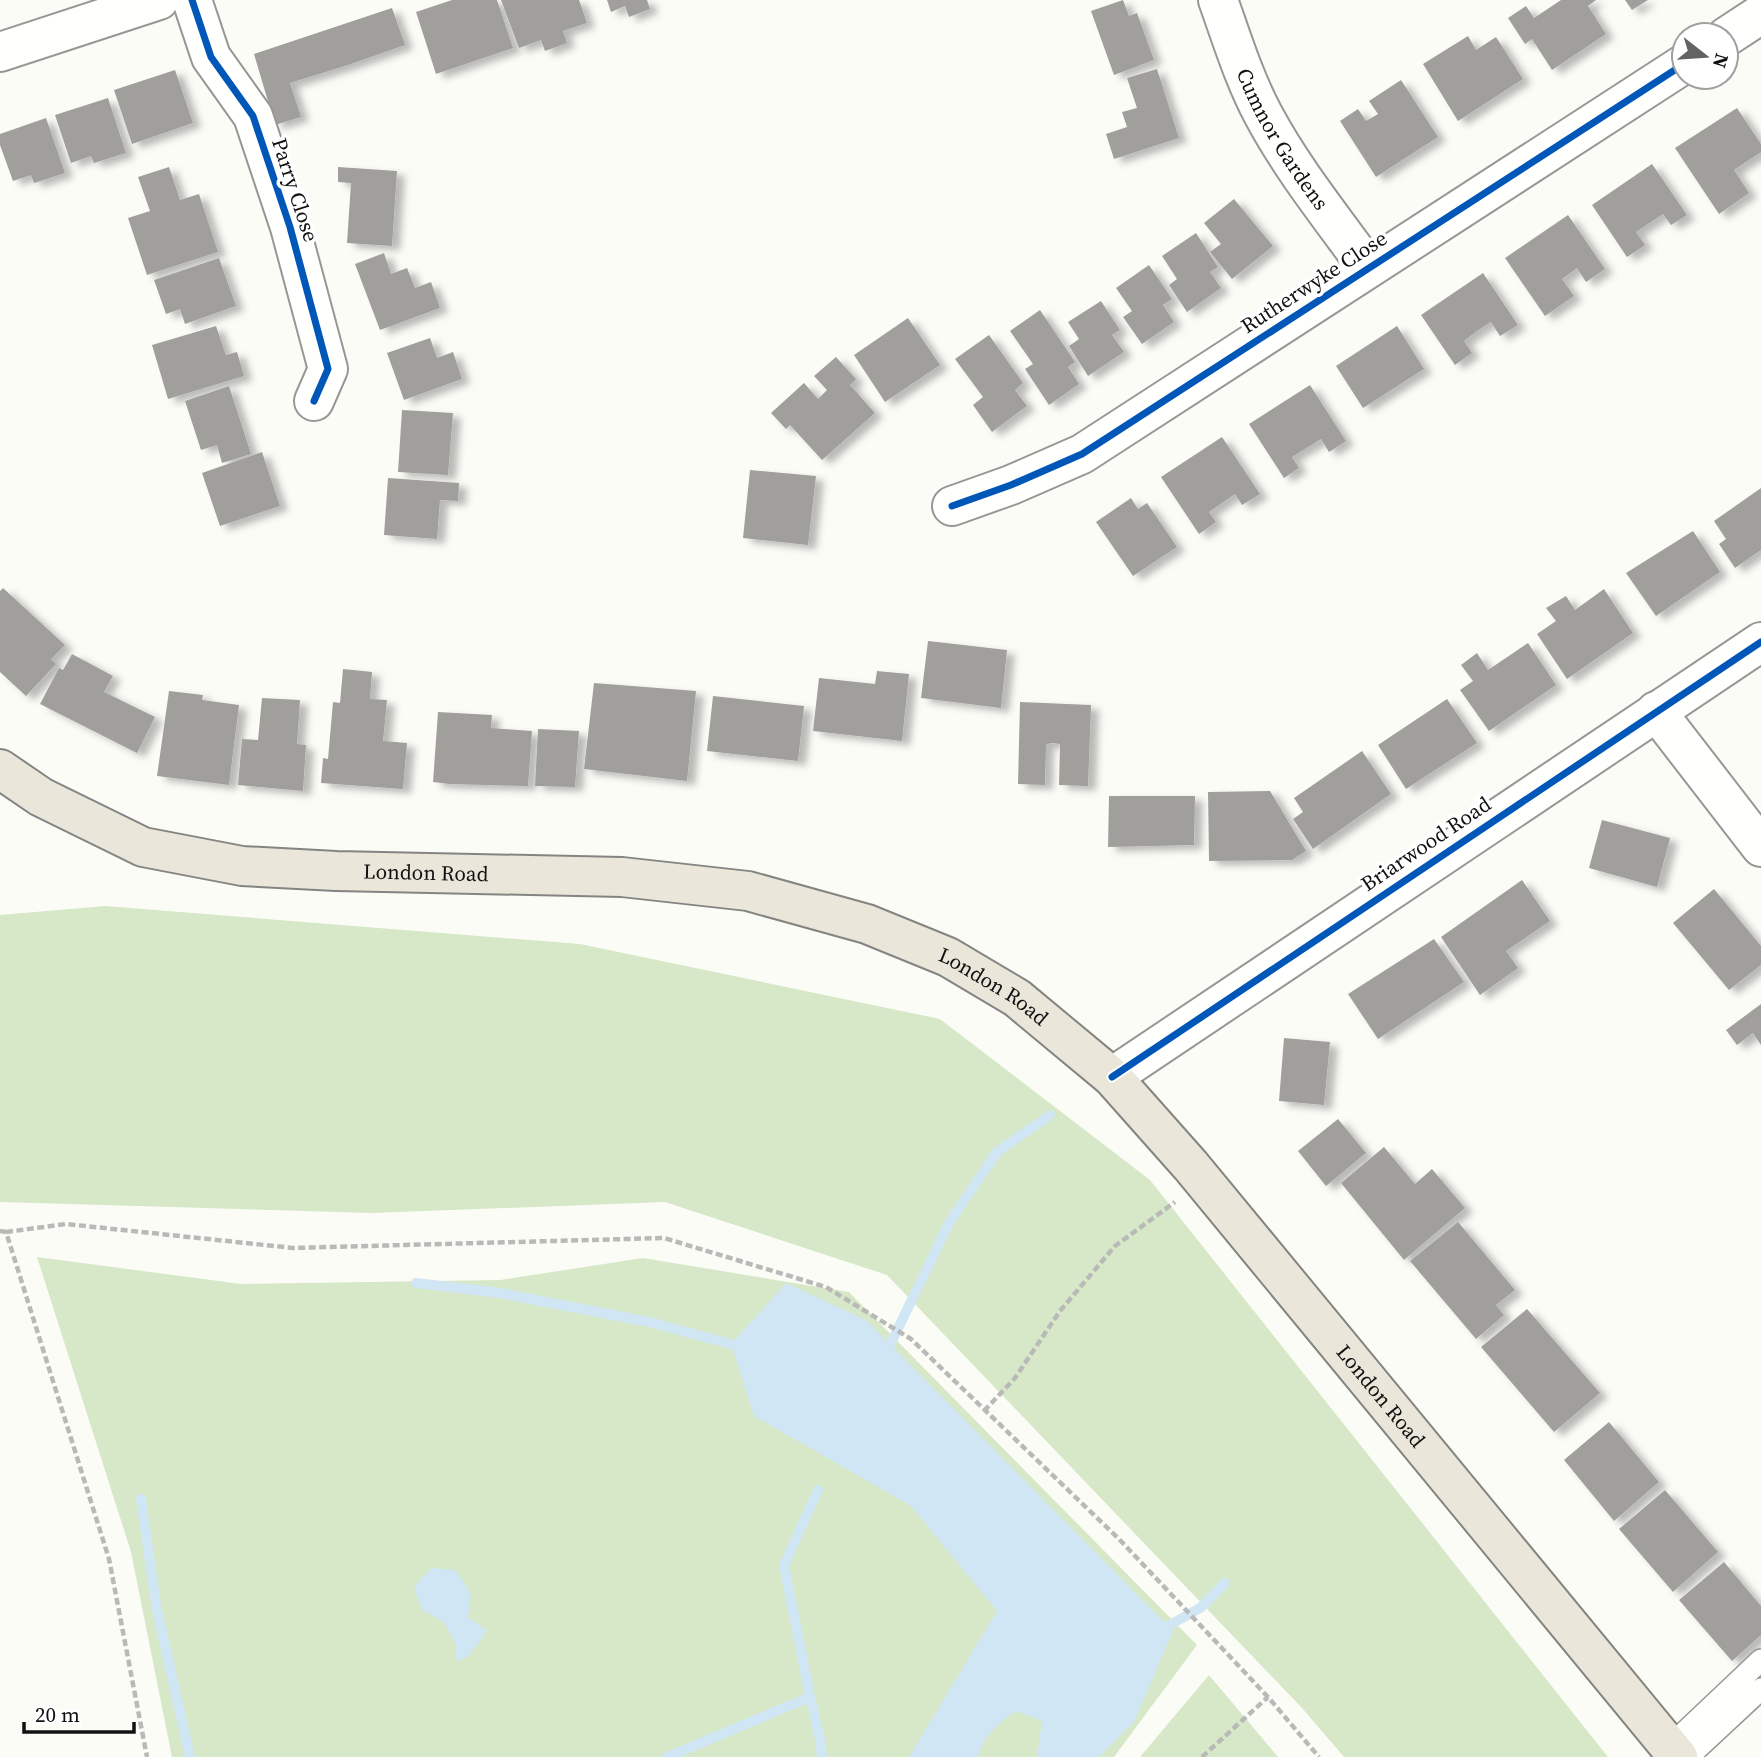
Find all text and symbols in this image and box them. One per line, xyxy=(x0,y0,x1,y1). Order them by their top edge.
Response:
north arrow xyxy=(1670,21,1740,91)
text: N xyxy=(1707,51,1736,72)
street label: Cumnor Gardens xyxy=(1230,64,1336,216)
street label: Parry Close xyxy=(265,134,326,245)
street label: Rutherwyke Close xyxy=(1235,223,1393,340)
street label: Briarwood Road xyxy=(1355,789,1497,898)
street label: London Road xyxy=(363,857,489,888)
street label: London Road xyxy=(935,940,1055,1032)
street label: London Road xyxy=(1330,1338,1432,1454)
scale bar xyxy=(24,1690,135,1734)
text: 20 m xyxy=(35,1700,80,1729)

